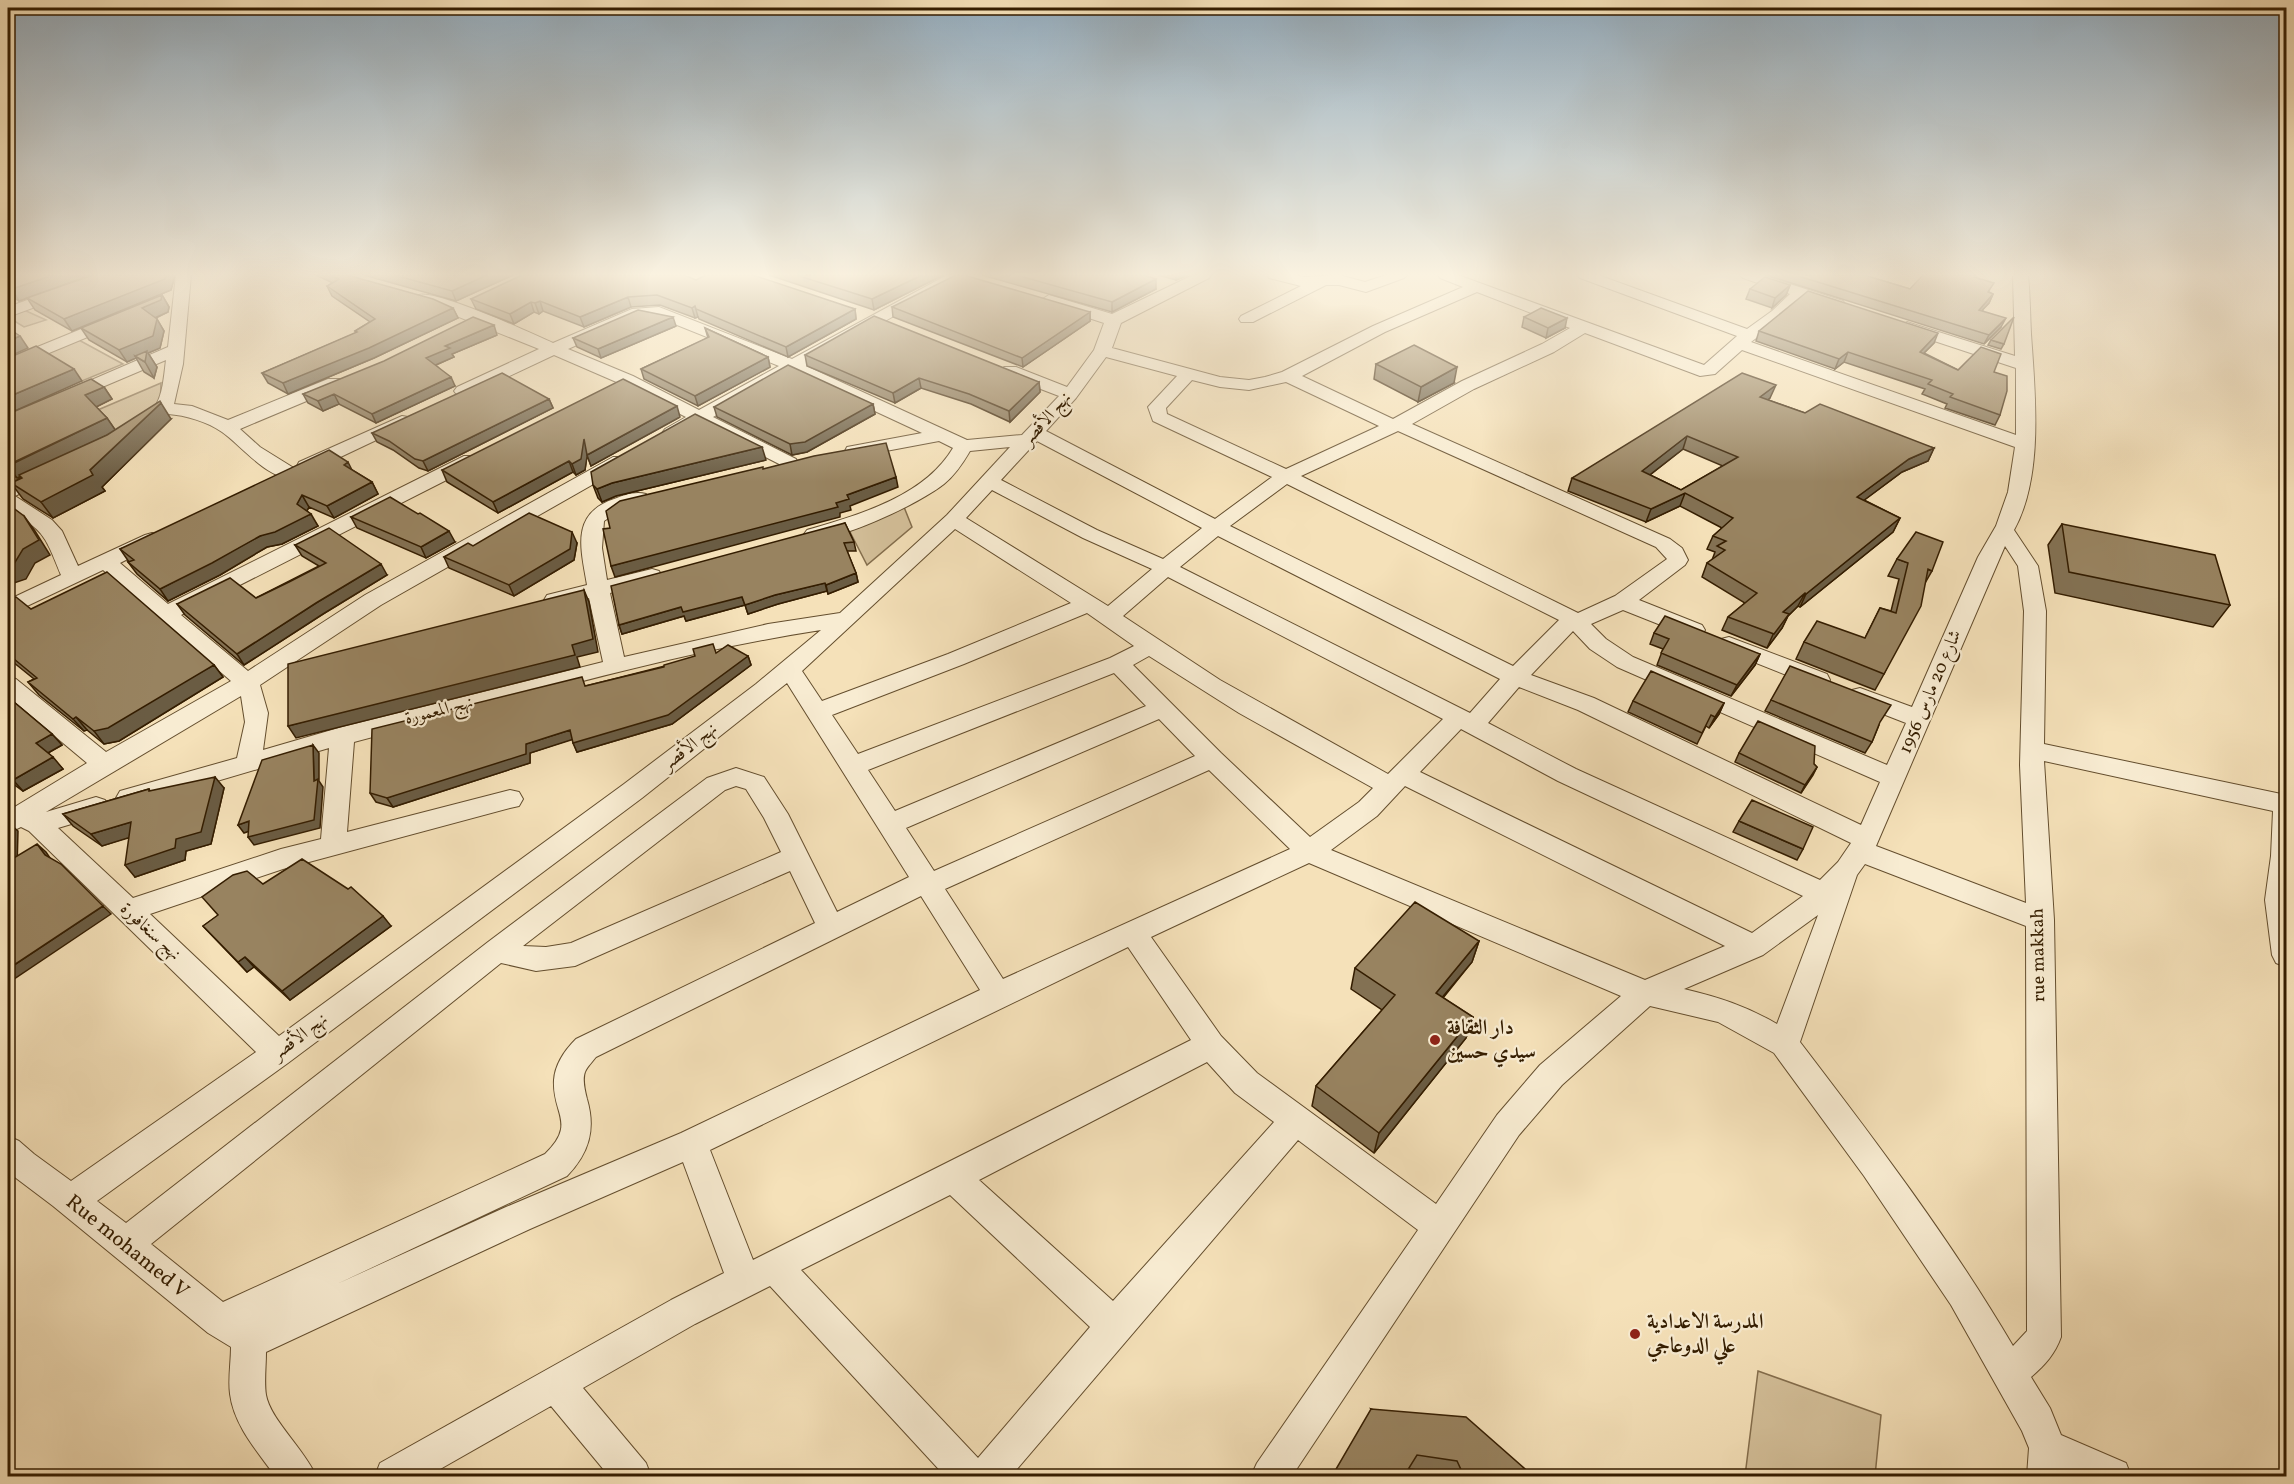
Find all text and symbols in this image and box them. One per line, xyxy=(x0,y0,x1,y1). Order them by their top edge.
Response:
street label: نهج الأقصر xyxy=(1013,385,1079,454)
street label: شارع 20 مارس 1956 xyxy=(1894,626,1969,758)
street label: نهج المعمورة xyxy=(402,690,476,734)
street label: نهج الأقصر xyxy=(654,716,724,780)
street label: نهج سنغافورة xyxy=(113,897,186,968)
street label: rue makkah xyxy=(2026,908,2052,1002)
street label: نهج الأقصر xyxy=(264,1006,335,1069)
place label: دار الثقافة سيدي حسين xyxy=(1447,1014,1536,1068)
marker: دار الثقافة سيدي حسين xyxy=(1428,1033,1442,1047)
street label: Rue mohamed V xyxy=(59,1188,195,1306)
place label: المدرسة الاعدادية علي الدوعاجي xyxy=(1646,1308,1763,1365)
marker: المدرسة الاعدادية علي الدوعاجي xyxy=(1628,1327,1642,1341)

